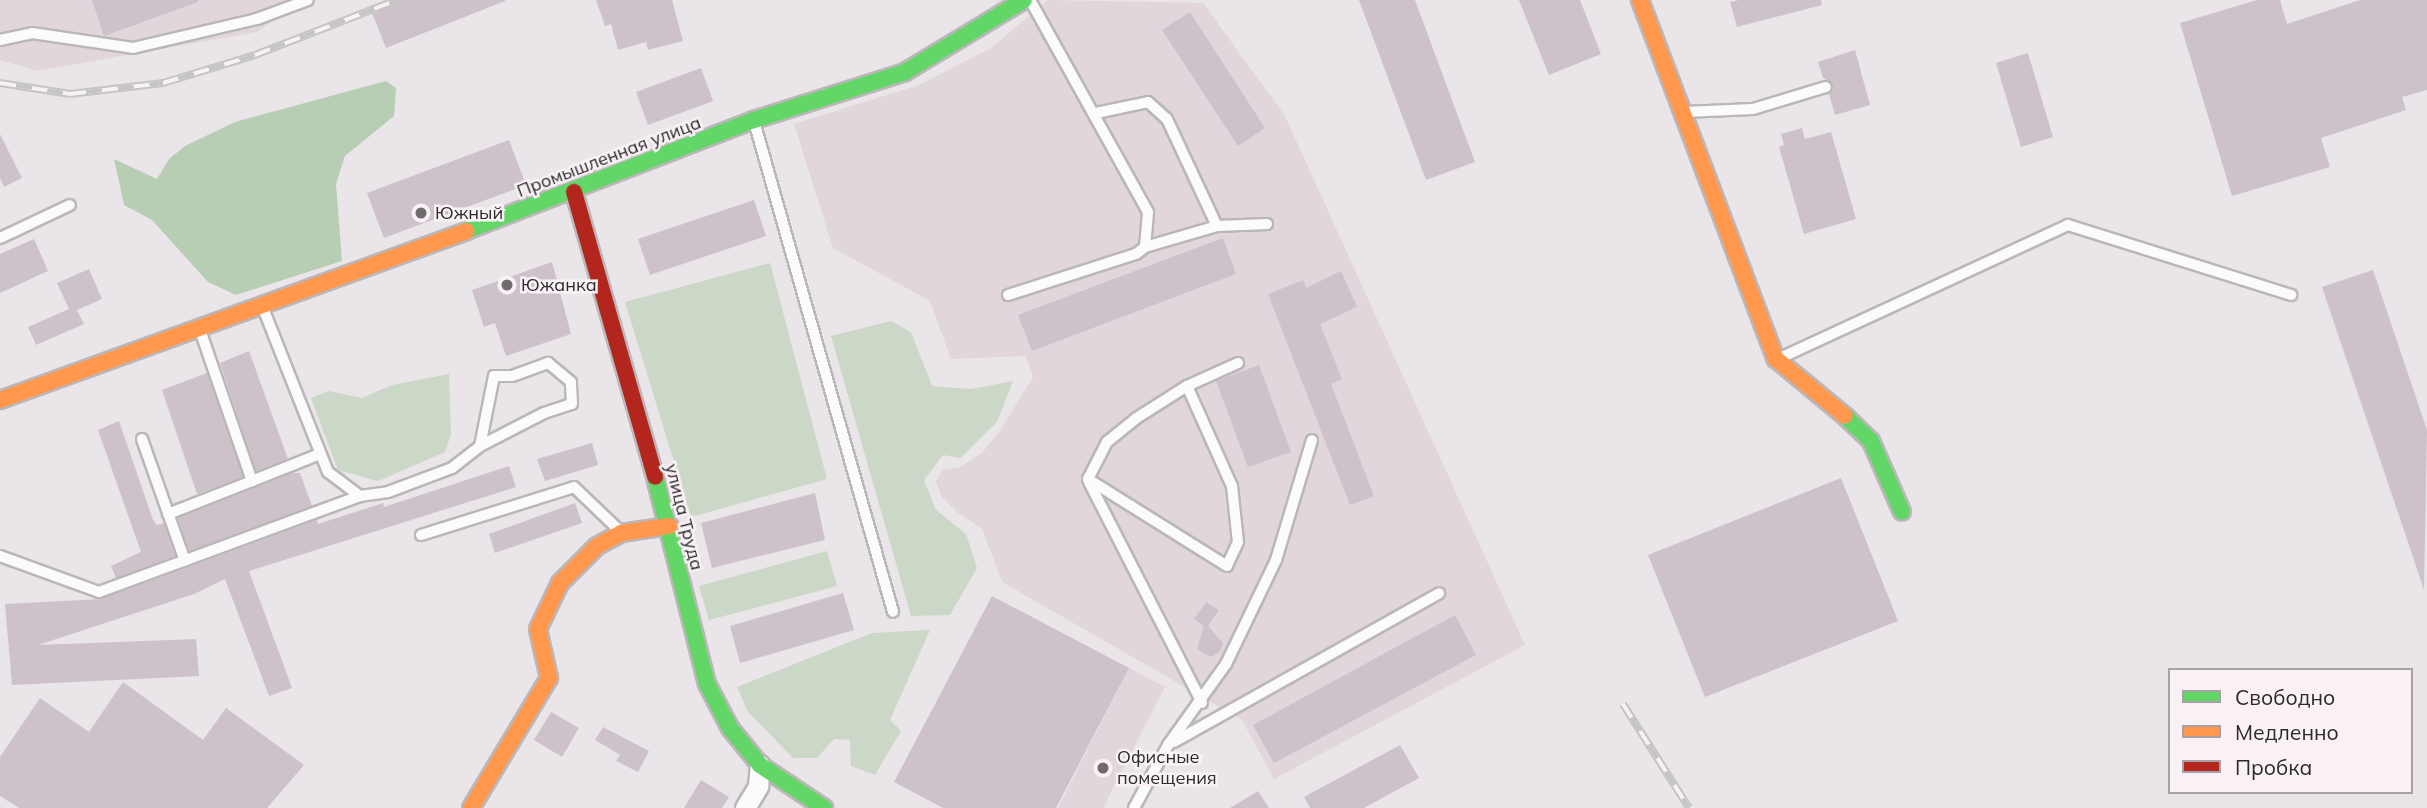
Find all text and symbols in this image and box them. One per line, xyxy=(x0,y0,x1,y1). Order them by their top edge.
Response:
street label: Промышленная улица xyxy=(514,112,704,202)
place label: Южный xyxy=(435,202,503,224)
marker: Южный xyxy=(413,205,429,221)
place label: Южанка xyxy=(521,274,597,296)
marker: Южанка xyxy=(499,277,515,293)
street label: улица Труда xyxy=(660,462,708,572)
legend xyxy=(2168,668,2413,794)
text: Свободно xyxy=(2235,684,2335,710)
text: Медленно xyxy=(2235,719,2339,745)
place label: Офисные помещения xyxy=(1117,747,1217,790)
text: Пробка xyxy=(2235,754,2312,780)
marker: Офисные помещения xyxy=(1095,760,1111,776)

